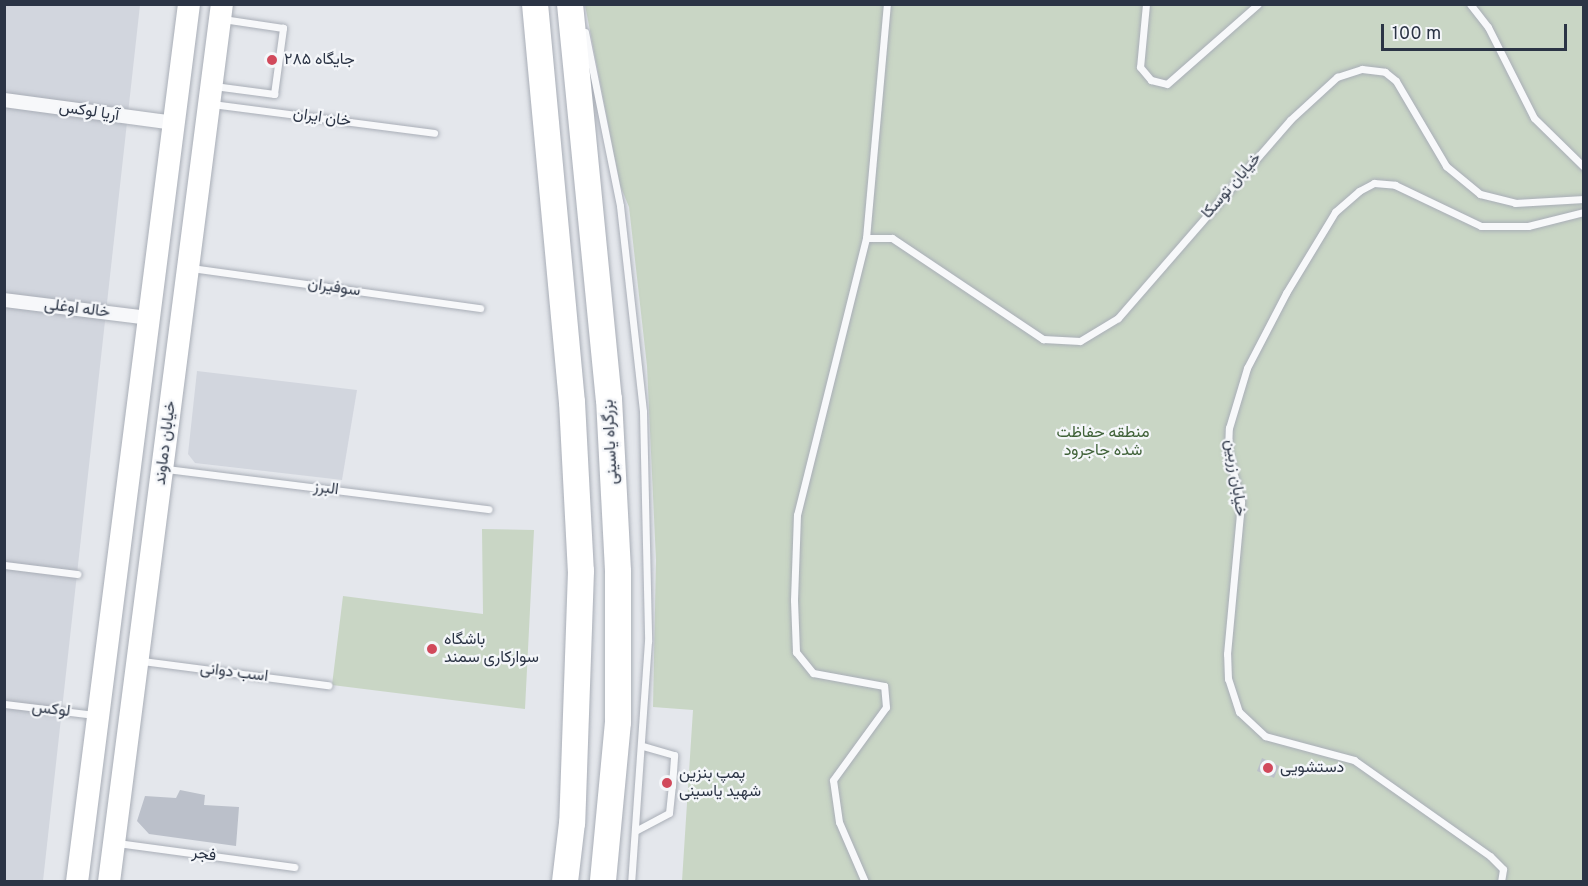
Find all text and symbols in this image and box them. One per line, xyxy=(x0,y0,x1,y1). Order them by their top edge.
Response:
scale bar xyxy=(1384,12,1570,50)
text: 100 m xyxy=(1392,23,1441,46)
place label: جایگاه ۲۸۵ xyxy=(284,50,355,70)
marker: جایگاه ۲۸۵ xyxy=(265,53,279,67)
street label: آریا لوکس xyxy=(58,98,120,126)
street label: خان ایران xyxy=(292,104,352,132)
street label: خیابان توسکا xyxy=(1198,149,1266,223)
street label: سوفیران xyxy=(306,275,362,301)
street label: خاله اوغلی xyxy=(43,295,111,323)
street label: بزرگراه یاسینی xyxy=(599,399,623,485)
street label: خیابان دماوند xyxy=(151,400,181,486)
park label: منطقه حفاظت شده جاجرود xyxy=(1057,423,1149,461)
street label: خیابان زربین xyxy=(1220,438,1250,518)
street label: البرز xyxy=(312,478,340,500)
place label: باشگاه سوارکاری سمند xyxy=(444,630,539,668)
marker: باشگاه سوارکاری سمند xyxy=(425,642,439,656)
street label: اسب دوانی xyxy=(199,659,269,687)
street label: لوکس xyxy=(31,698,71,722)
place label: دستشویی xyxy=(1280,758,1344,778)
marker: دستشویی xyxy=(1261,761,1275,775)
place label: پمپ بنزین شهید یاسینی xyxy=(679,764,761,802)
marker: پمپ بنزین شهید یاسینی xyxy=(660,776,674,790)
street label: فجر xyxy=(191,844,217,866)

